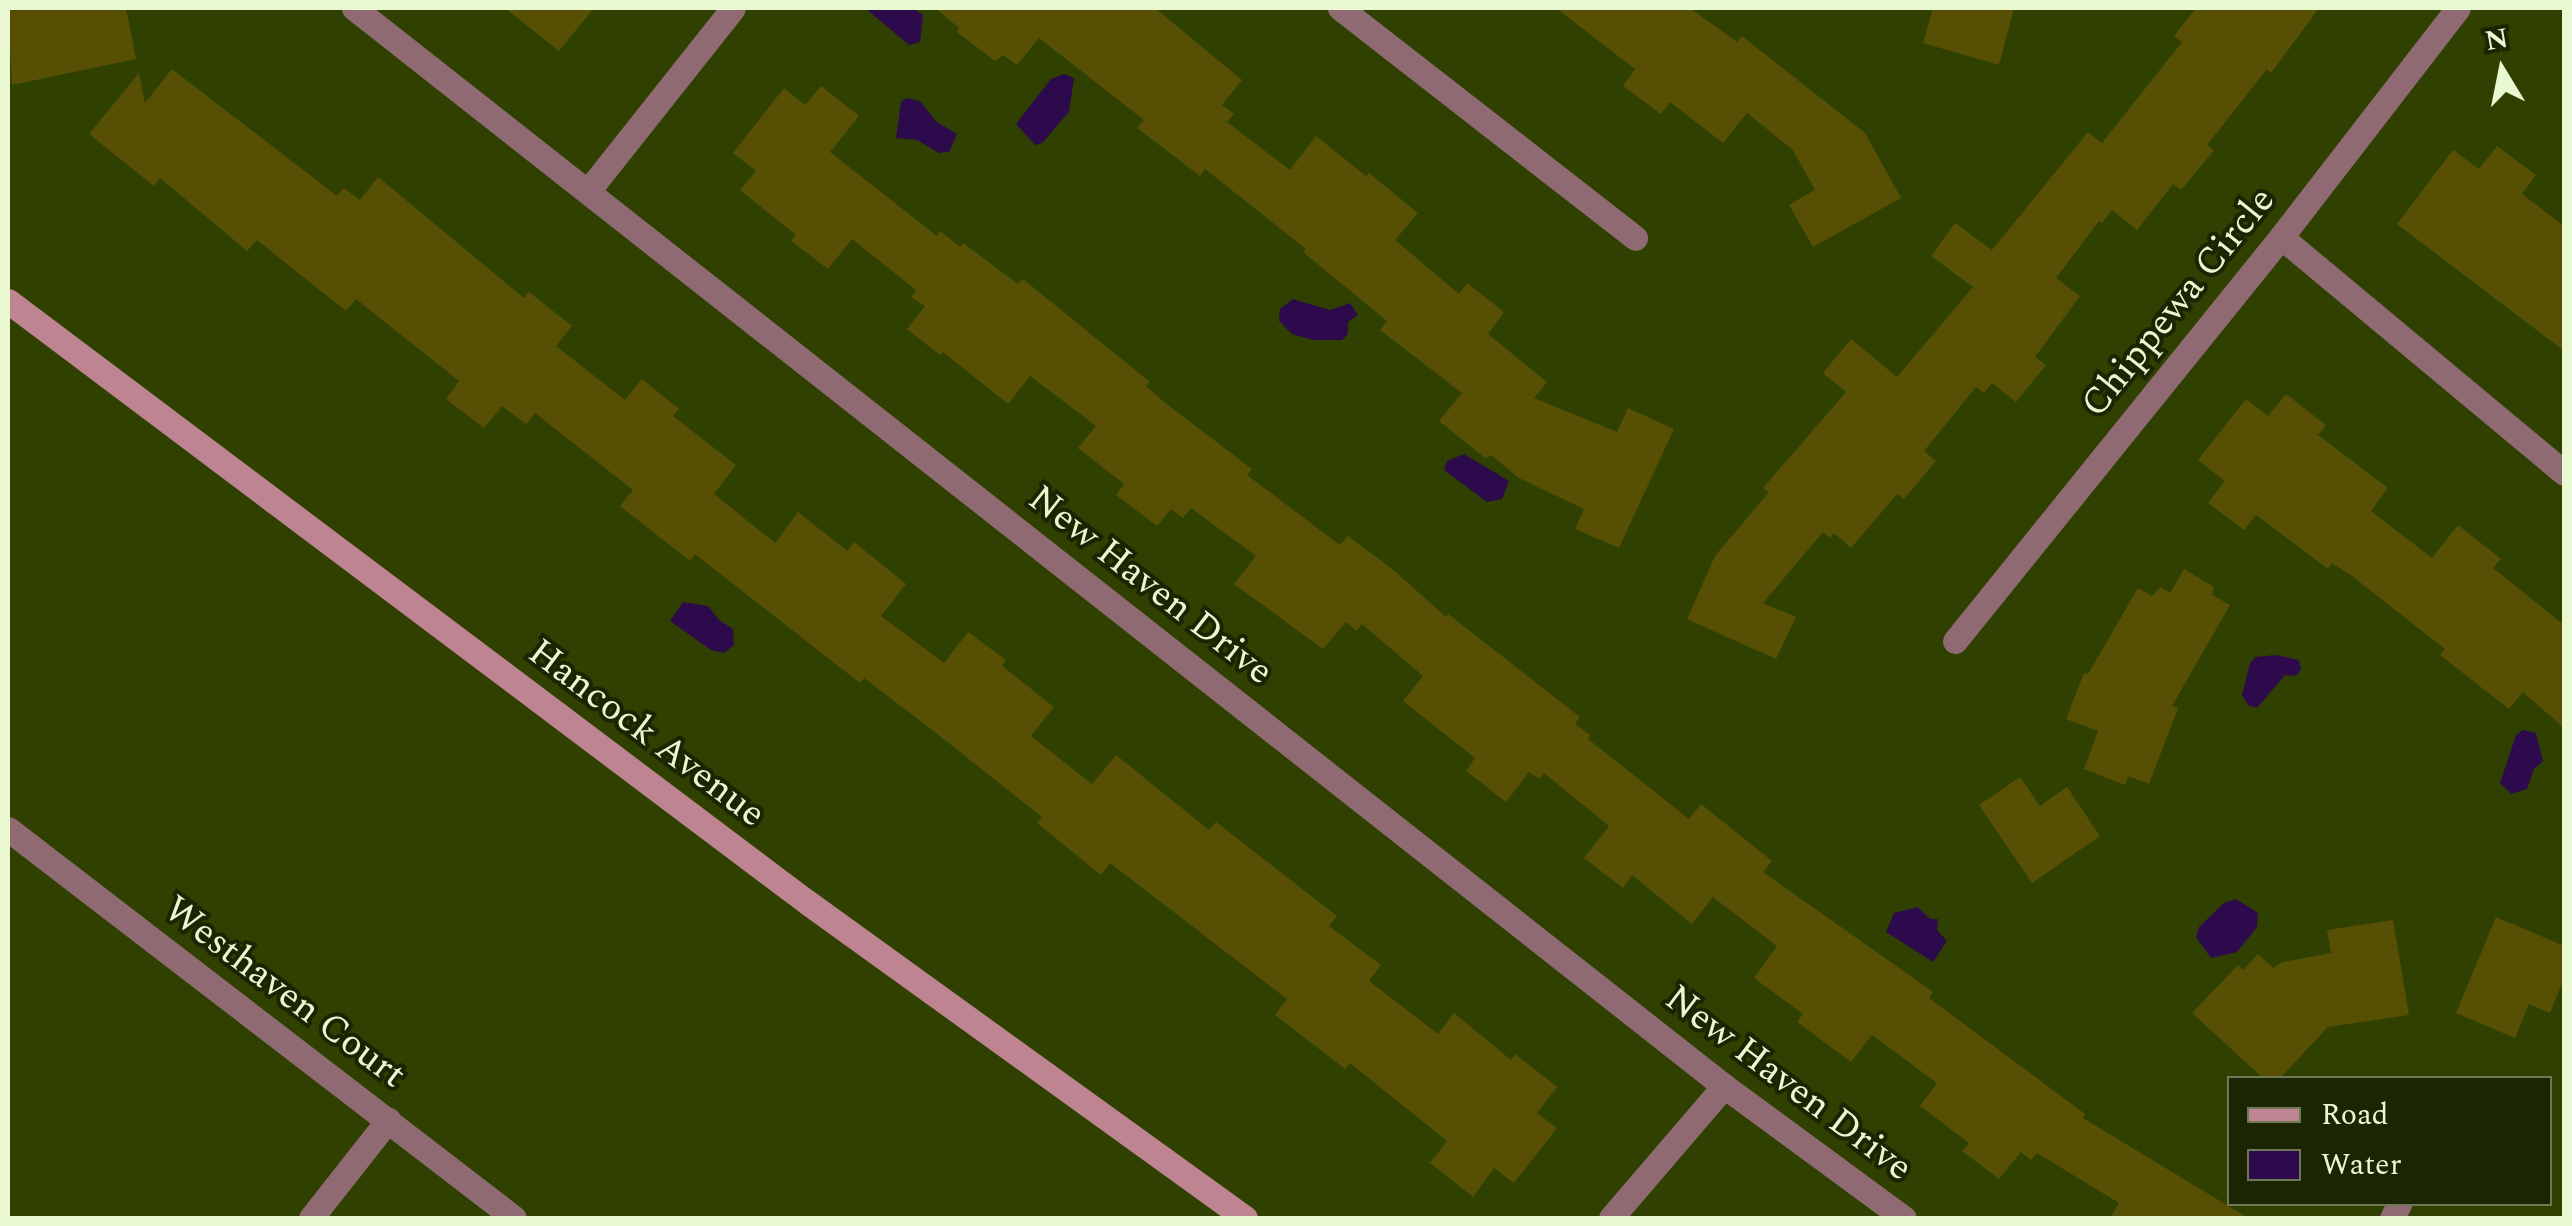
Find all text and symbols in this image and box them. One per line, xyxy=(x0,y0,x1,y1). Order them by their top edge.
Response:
text: N xyxy=(2482,17,2512,63)
north arrow xyxy=(2452,20,2552,120)
street label: Chippewa Circle xyxy=(2073,179,2285,427)
street label: New Haven Drive xyxy=(1019,476,1281,696)
street label: Hancock Avenue xyxy=(519,630,773,838)
street label: Westhaven Court xyxy=(154,887,414,1099)
street label: New Haven Drive xyxy=(1655,976,1921,1192)
legend xyxy=(2227,1076,2552,1206)
text: Road xyxy=(2321,1092,2389,1138)
text: Water xyxy=(2321,1142,2402,1188)

